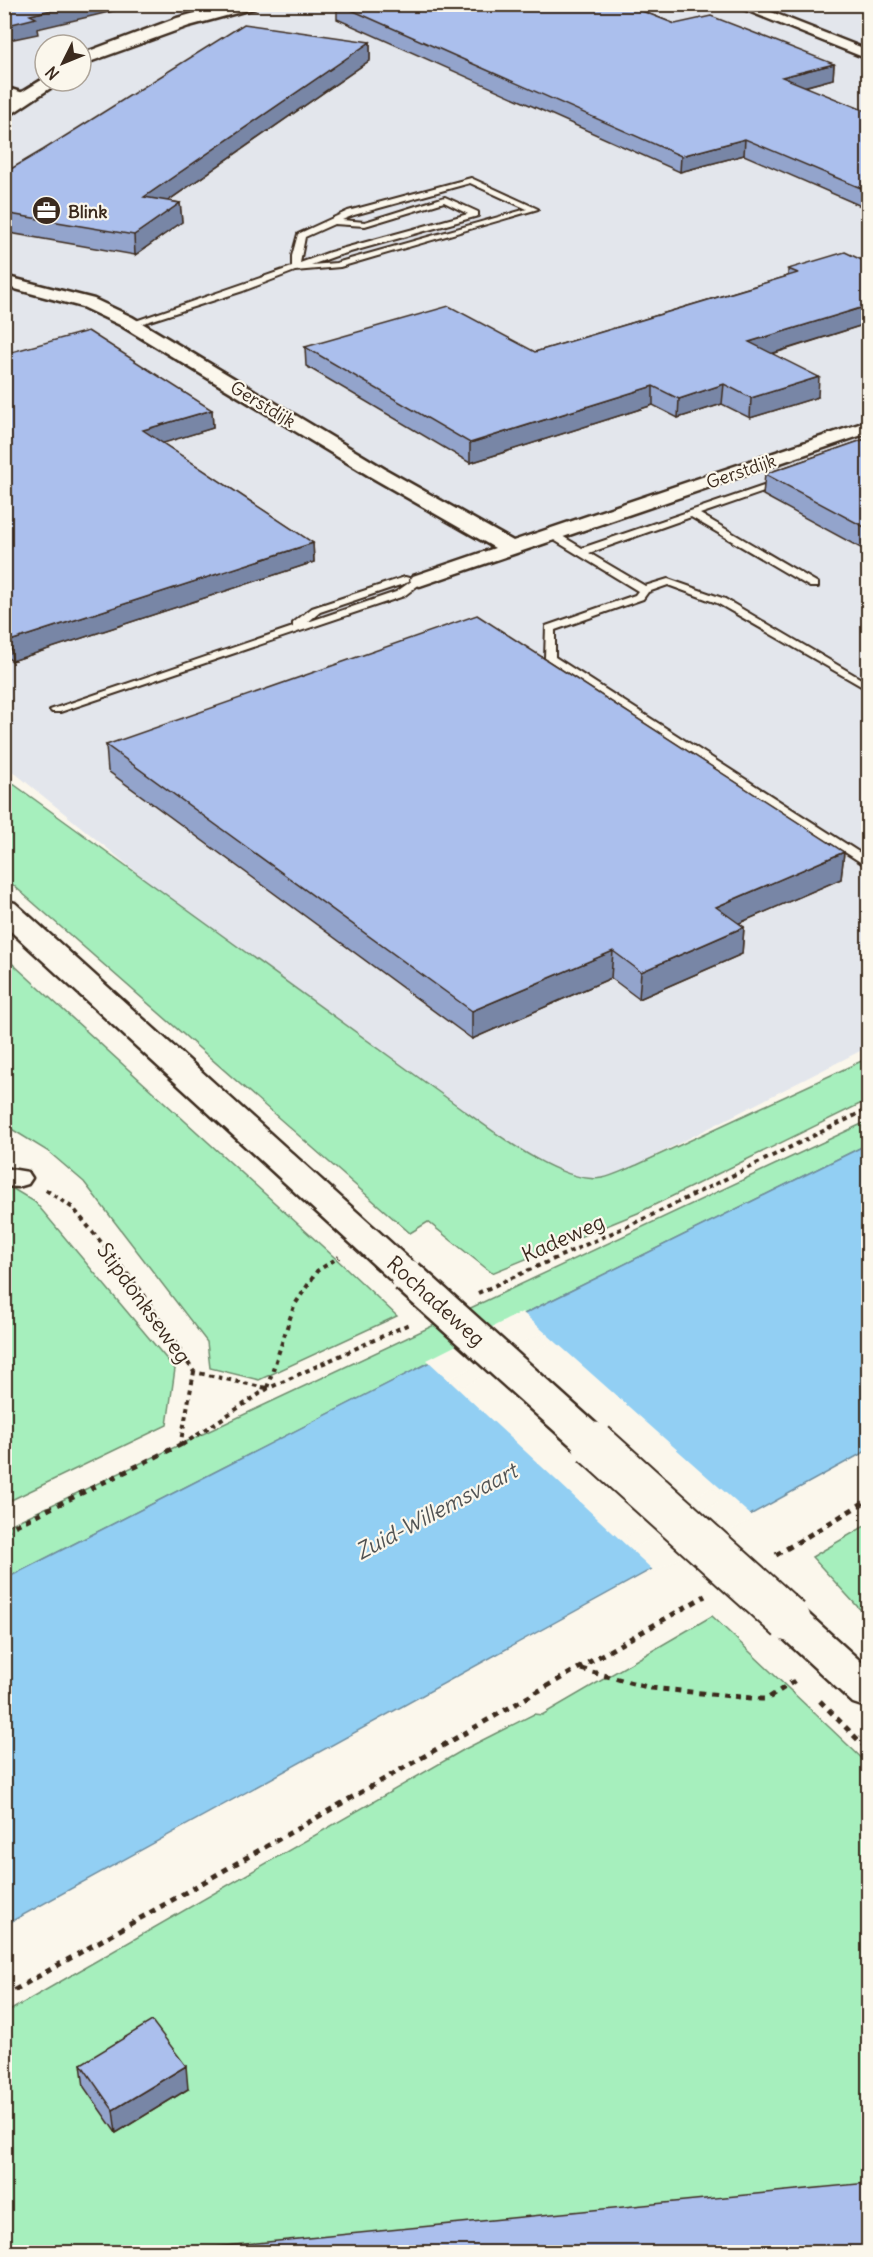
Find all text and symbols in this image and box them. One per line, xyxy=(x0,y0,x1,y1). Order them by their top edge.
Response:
north arrow xyxy=(33,33,93,93)
text: N xyxy=(41,62,63,84)
office icon: Blink xyxy=(31,195,63,227)
place label: Blink xyxy=(68,200,107,223)
street label: Gerstdijk xyxy=(226,376,300,432)
street label: Gerstdijk xyxy=(703,448,779,494)
street label: Kadeweg xyxy=(517,1208,609,1268)
street label: Stipdonkseweg xyxy=(91,1237,197,1369)
street label: Rochadeweg xyxy=(381,1250,491,1352)
water label: Zuid-Willemsvaart xyxy=(350,1455,524,1565)

